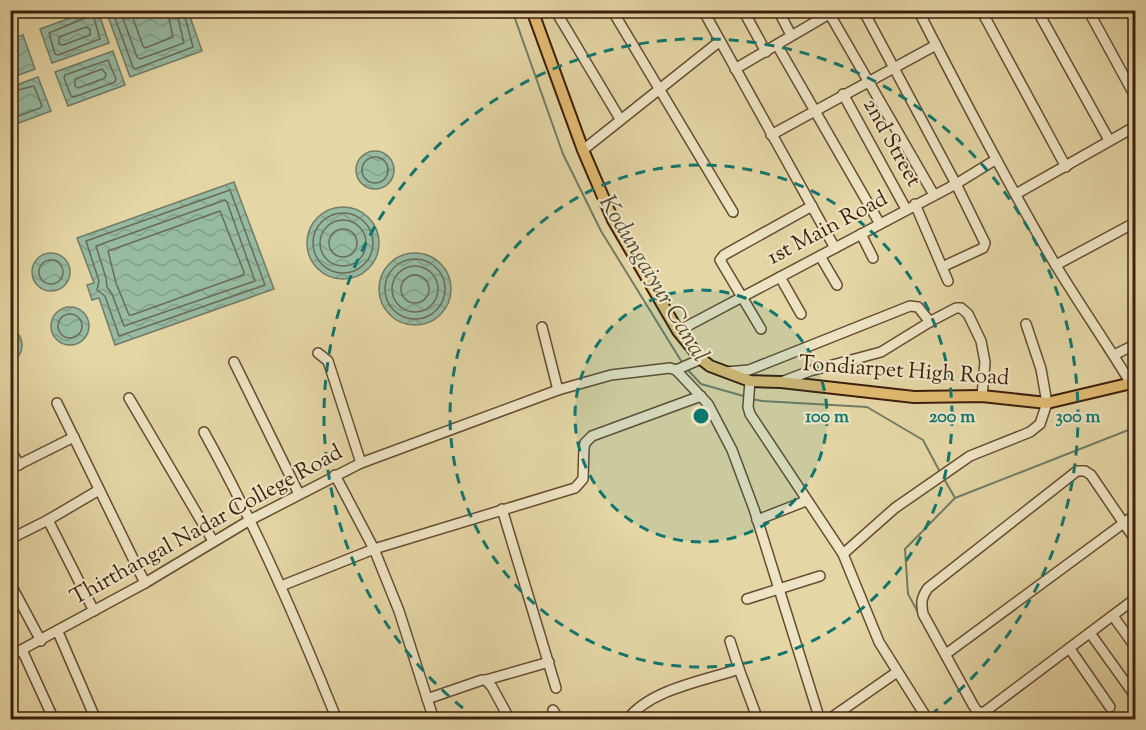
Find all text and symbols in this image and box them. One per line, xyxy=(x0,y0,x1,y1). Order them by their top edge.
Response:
street label: 2nd Street xyxy=(853,93,929,194)
street label: 1st Main Road xyxy=(762,184,894,274)
water label: Kodungaiyur Canal xyxy=(590,189,716,369)
street label: Tondiarpet High Road xyxy=(798,349,1010,395)
text: 100 m xyxy=(805,405,849,431)
text: 200 m xyxy=(929,405,975,431)
text: 300 m xyxy=(1056,405,1101,431)
centre of rings xyxy=(691,406,711,426)
street label: Thirthangal Nadar College Road xyxy=(65,438,349,614)

